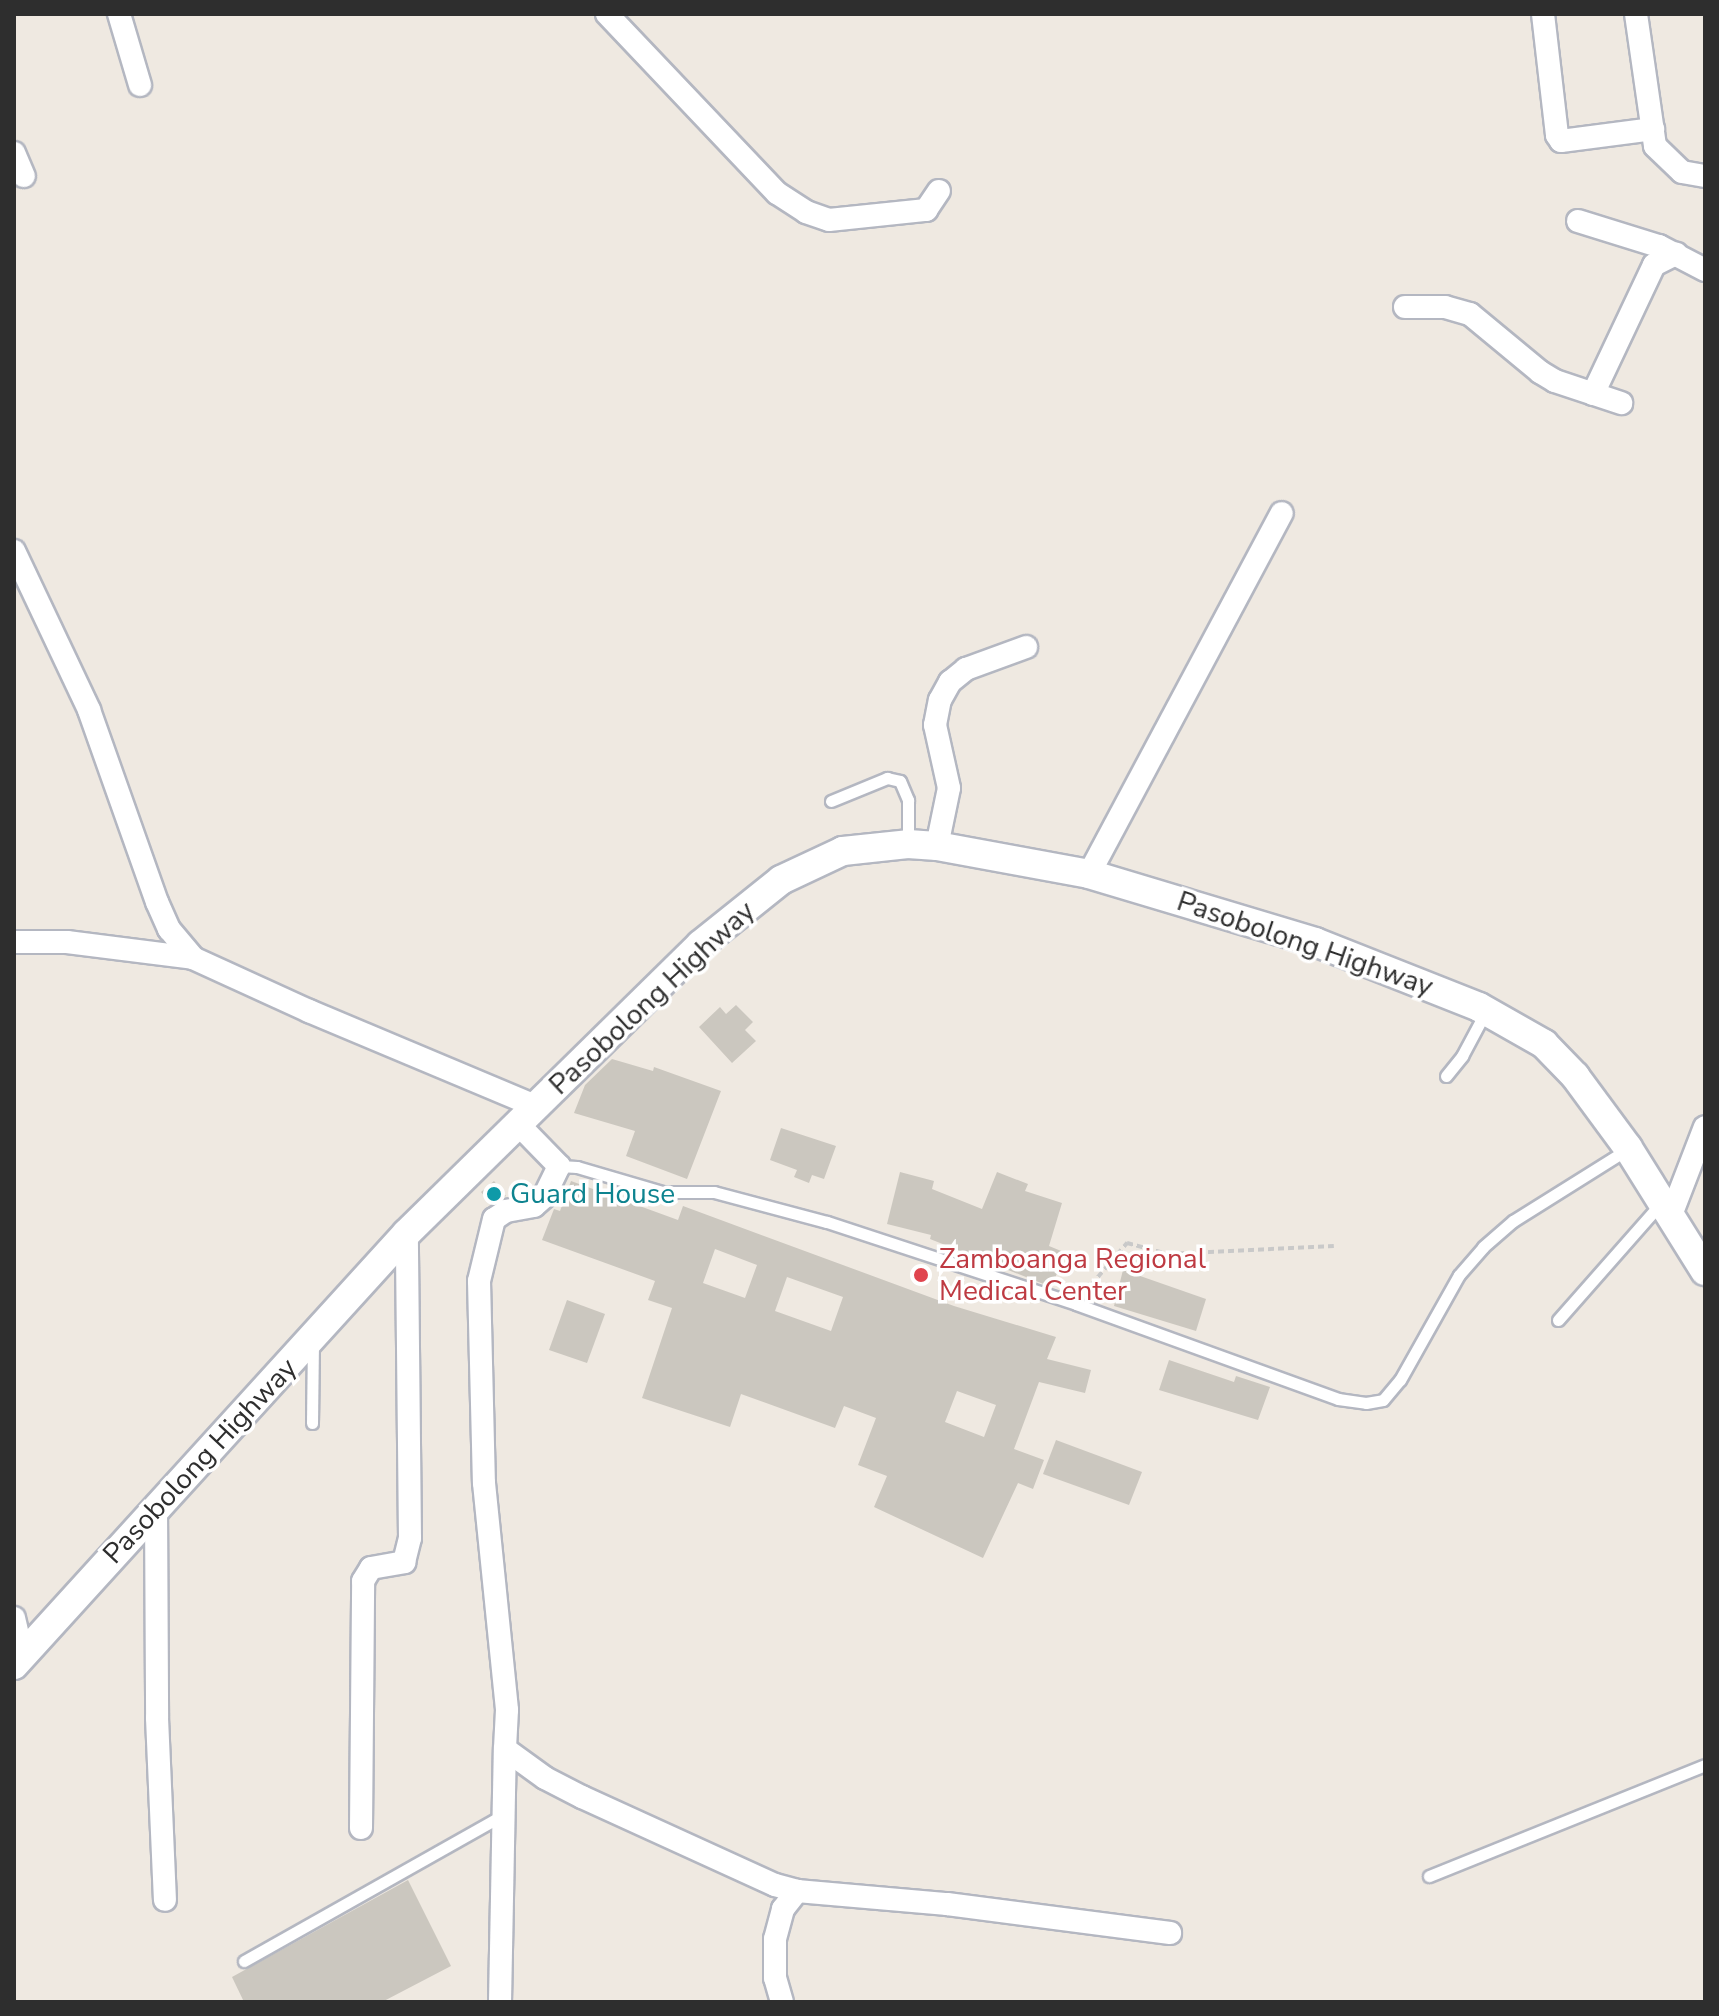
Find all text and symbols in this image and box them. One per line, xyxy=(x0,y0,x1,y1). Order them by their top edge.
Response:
street label: Pasobolong Highway xyxy=(1173,884,1437,1004)
street label: Pasobolong Highway xyxy=(542,894,762,1102)
place label: Guard House xyxy=(510,1177,675,1211)
marker: Guard House xyxy=(485,1185,503,1203)
place label: Zamboanga Regional Medical Center xyxy=(939,1242,1206,1308)
marker: Zamboanga Regional Medical Center xyxy=(910,1264,932,1286)
street label: Pasobolong Highway xyxy=(96,1351,304,1571)

